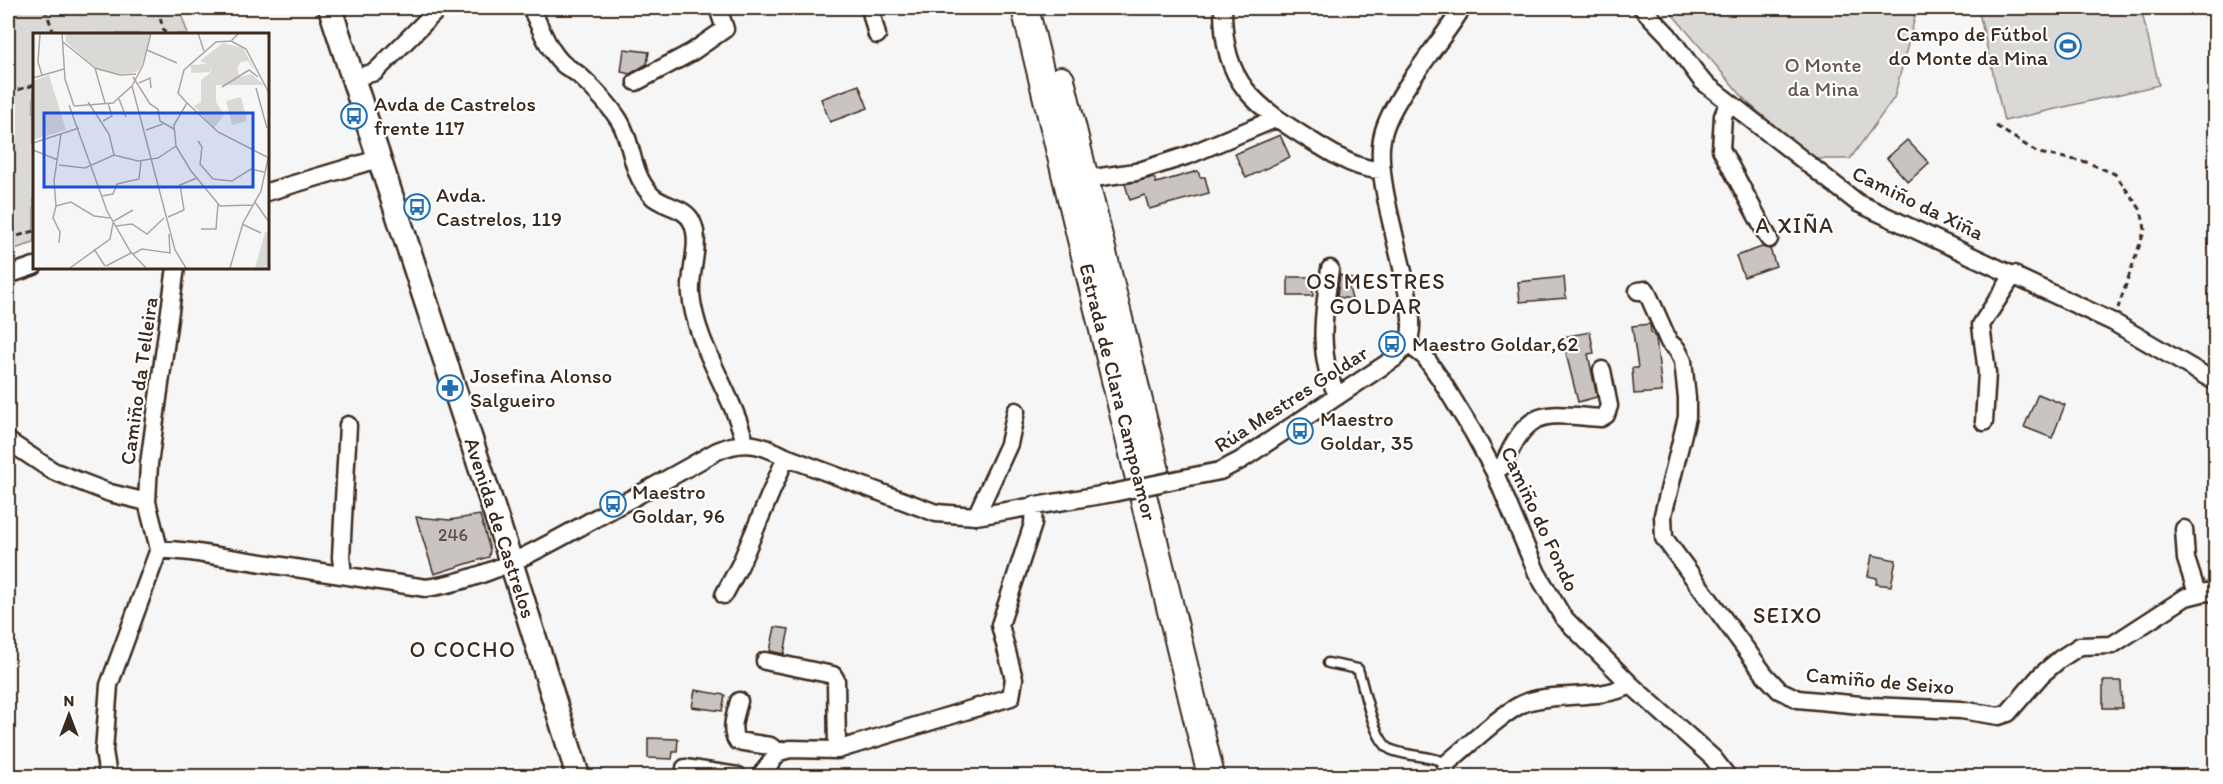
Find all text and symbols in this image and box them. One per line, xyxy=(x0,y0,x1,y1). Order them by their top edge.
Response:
place label: Campo de Fútbol do Monte da Mina xyxy=(1889,21,2048,70)
sports icon: Campo de Fútbol do Monte da Mina xyxy=(2053,31,2083,61)
inset map xyxy=(33,33,268,268)
park label: O Monte da Mina xyxy=(1785,52,1861,101)
place label: Avda de Castrelos frente 117 xyxy=(374,91,536,140)
bus stop icon: Avda de Castrelos frente 117 xyxy=(339,101,369,131)
street label: Camiño da Xiña xyxy=(1848,160,1988,245)
place label: Avda. Castrelos, 119 xyxy=(436,182,562,231)
bus stop icon: Avda. Castrelos, 119 xyxy=(402,192,432,222)
district label: A XIÑA xyxy=(1755,212,1835,239)
street label: Estrada de Clara Campoamor xyxy=(1074,261,1163,523)
district label: OS MESTRES GOLDAR xyxy=(1306,268,1446,320)
street label: Camiño da Telleira xyxy=(114,295,163,466)
bus stop icon: Maestro Goldar,62 xyxy=(1377,329,1407,359)
place label: Maestro Goldar,62 xyxy=(1412,331,1579,356)
street label: Rúa Mestres Goldar xyxy=(1209,339,1373,458)
place label: Josefina Alonso Salgueiro xyxy=(470,363,612,412)
pharmacy icon: Josefina Alonso Salgueiro xyxy=(435,373,465,403)
place label: Maestro Goldar, 35 xyxy=(1320,406,1413,455)
bus stop icon: Maestro Goldar, 35 xyxy=(1285,416,1315,446)
street label: Avenida de Castrelos xyxy=(459,434,541,621)
street label: Camiño do Fondo xyxy=(1496,442,1585,595)
place label: Maestro Goldar, 96 xyxy=(632,479,725,528)
bus stop icon: Maestro Goldar, 96 xyxy=(598,489,628,519)
house number: 246 xyxy=(438,524,468,546)
district label: SEIXO xyxy=(1753,602,1823,629)
district label: O COCHO xyxy=(410,636,516,663)
street label: Camiño de Seixo xyxy=(1805,662,1955,699)
north arrow xyxy=(39,685,99,745)
text: N xyxy=(64,691,74,710)

